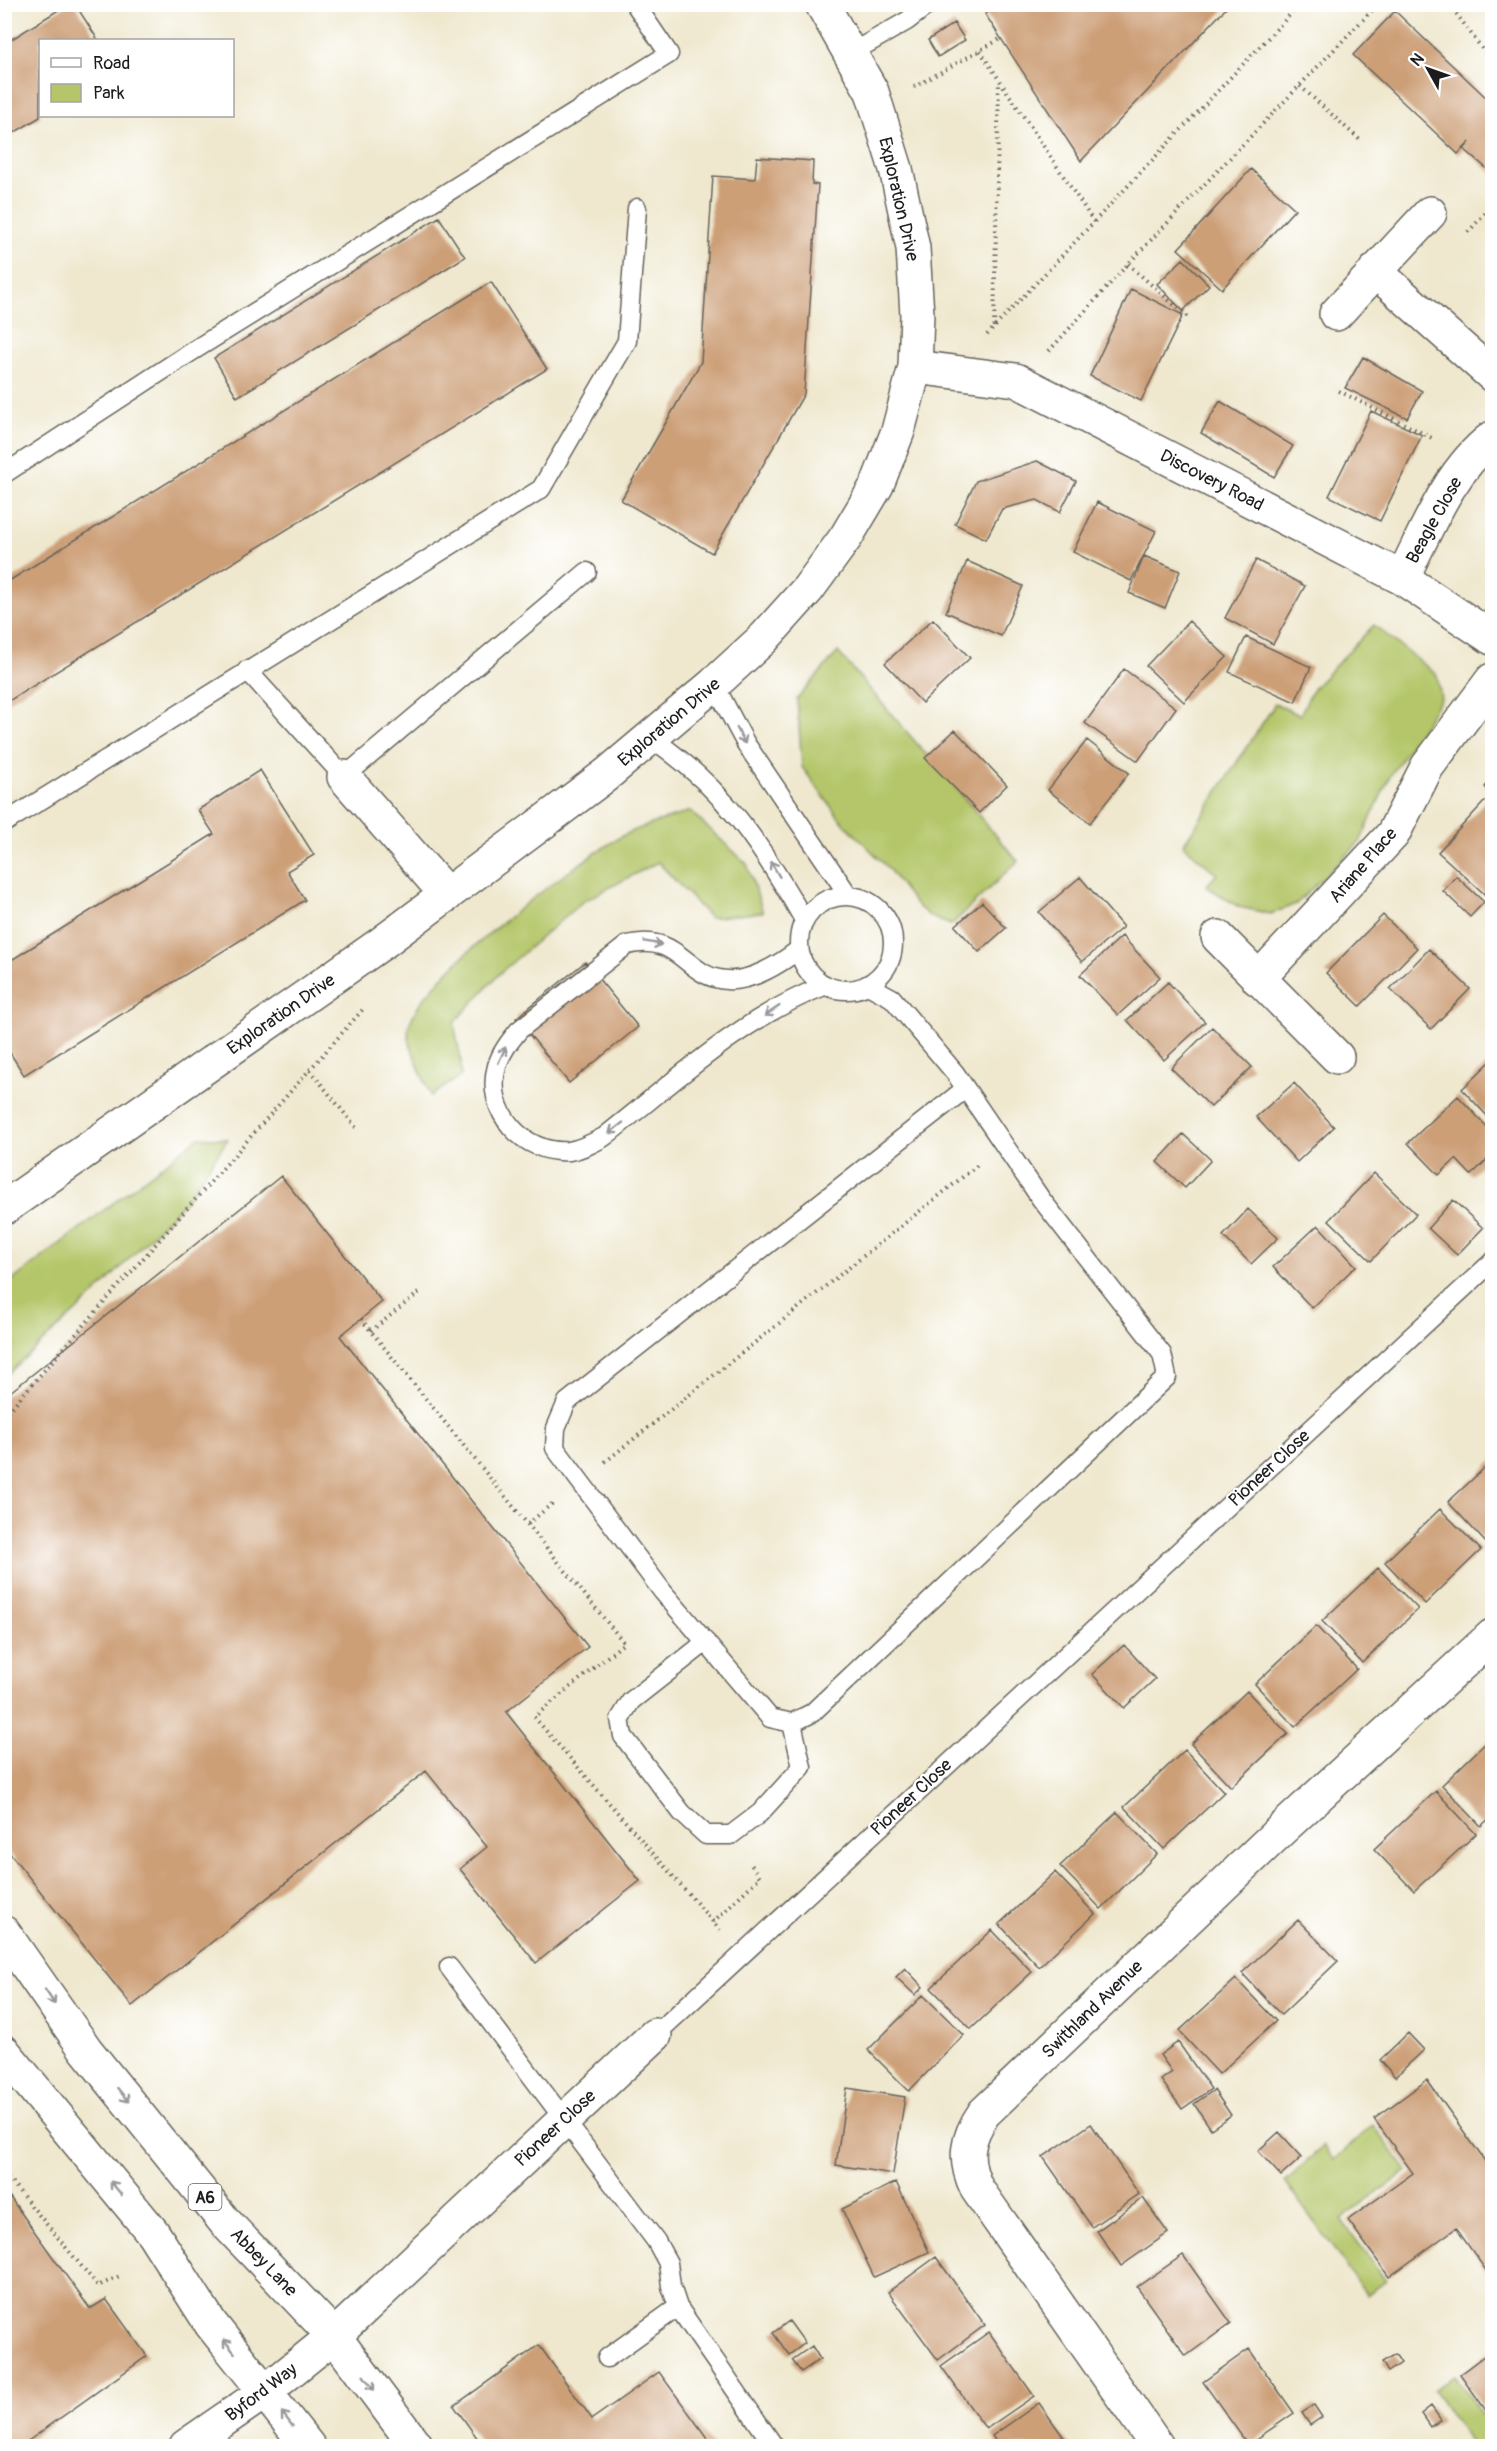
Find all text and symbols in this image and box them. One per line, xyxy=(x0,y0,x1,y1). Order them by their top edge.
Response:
legend xyxy=(39,39,234,117)
north arrow xyxy=(1398,39,1458,99)
text: N xyxy=(1406,49,1429,71)
text: Road xyxy=(93,52,130,75)
text: Park xyxy=(93,82,125,105)
street label: Exploration Drive xyxy=(873,135,924,264)
street label: Discovery Road xyxy=(1156,444,1268,516)
street label: Beagle Close xyxy=(1401,473,1468,568)
street label: Exploration Drive xyxy=(613,673,725,772)
one-way arrow xyxy=(735,727,747,744)
street label: Ariane Place xyxy=(1324,823,1403,908)
one-way arrow xyxy=(769,861,781,878)
one-way arrow xyxy=(643,938,662,949)
street label: Exploration Drive xyxy=(223,969,340,1060)
one-way arrow xyxy=(763,1005,780,1018)
one-way arrow xyxy=(496,1047,508,1065)
one-way arrow xyxy=(608,1121,624,1134)
street label: Pioneer Close xyxy=(1224,1425,1315,1512)
street label: Pioneer Close xyxy=(866,1754,957,1841)
street label: Swithland Avenue xyxy=(1037,1955,1148,2063)
one-way arrow xyxy=(44,1988,56,2004)
street label: Pioneer Close xyxy=(510,2085,601,2172)
one-way arrow xyxy=(116,2087,130,2102)
one-way arrow xyxy=(109,2180,122,2196)
road number: A6 xyxy=(188,2184,222,2210)
street label: Abbey Lane xyxy=(225,2223,302,2302)
one-way arrow xyxy=(222,2338,235,2354)
street label: Byford Way xyxy=(221,2358,302,2427)
one-way arrow xyxy=(363,2374,376,2390)
one-way arrow xyxy=(280,2411,293,2427)

